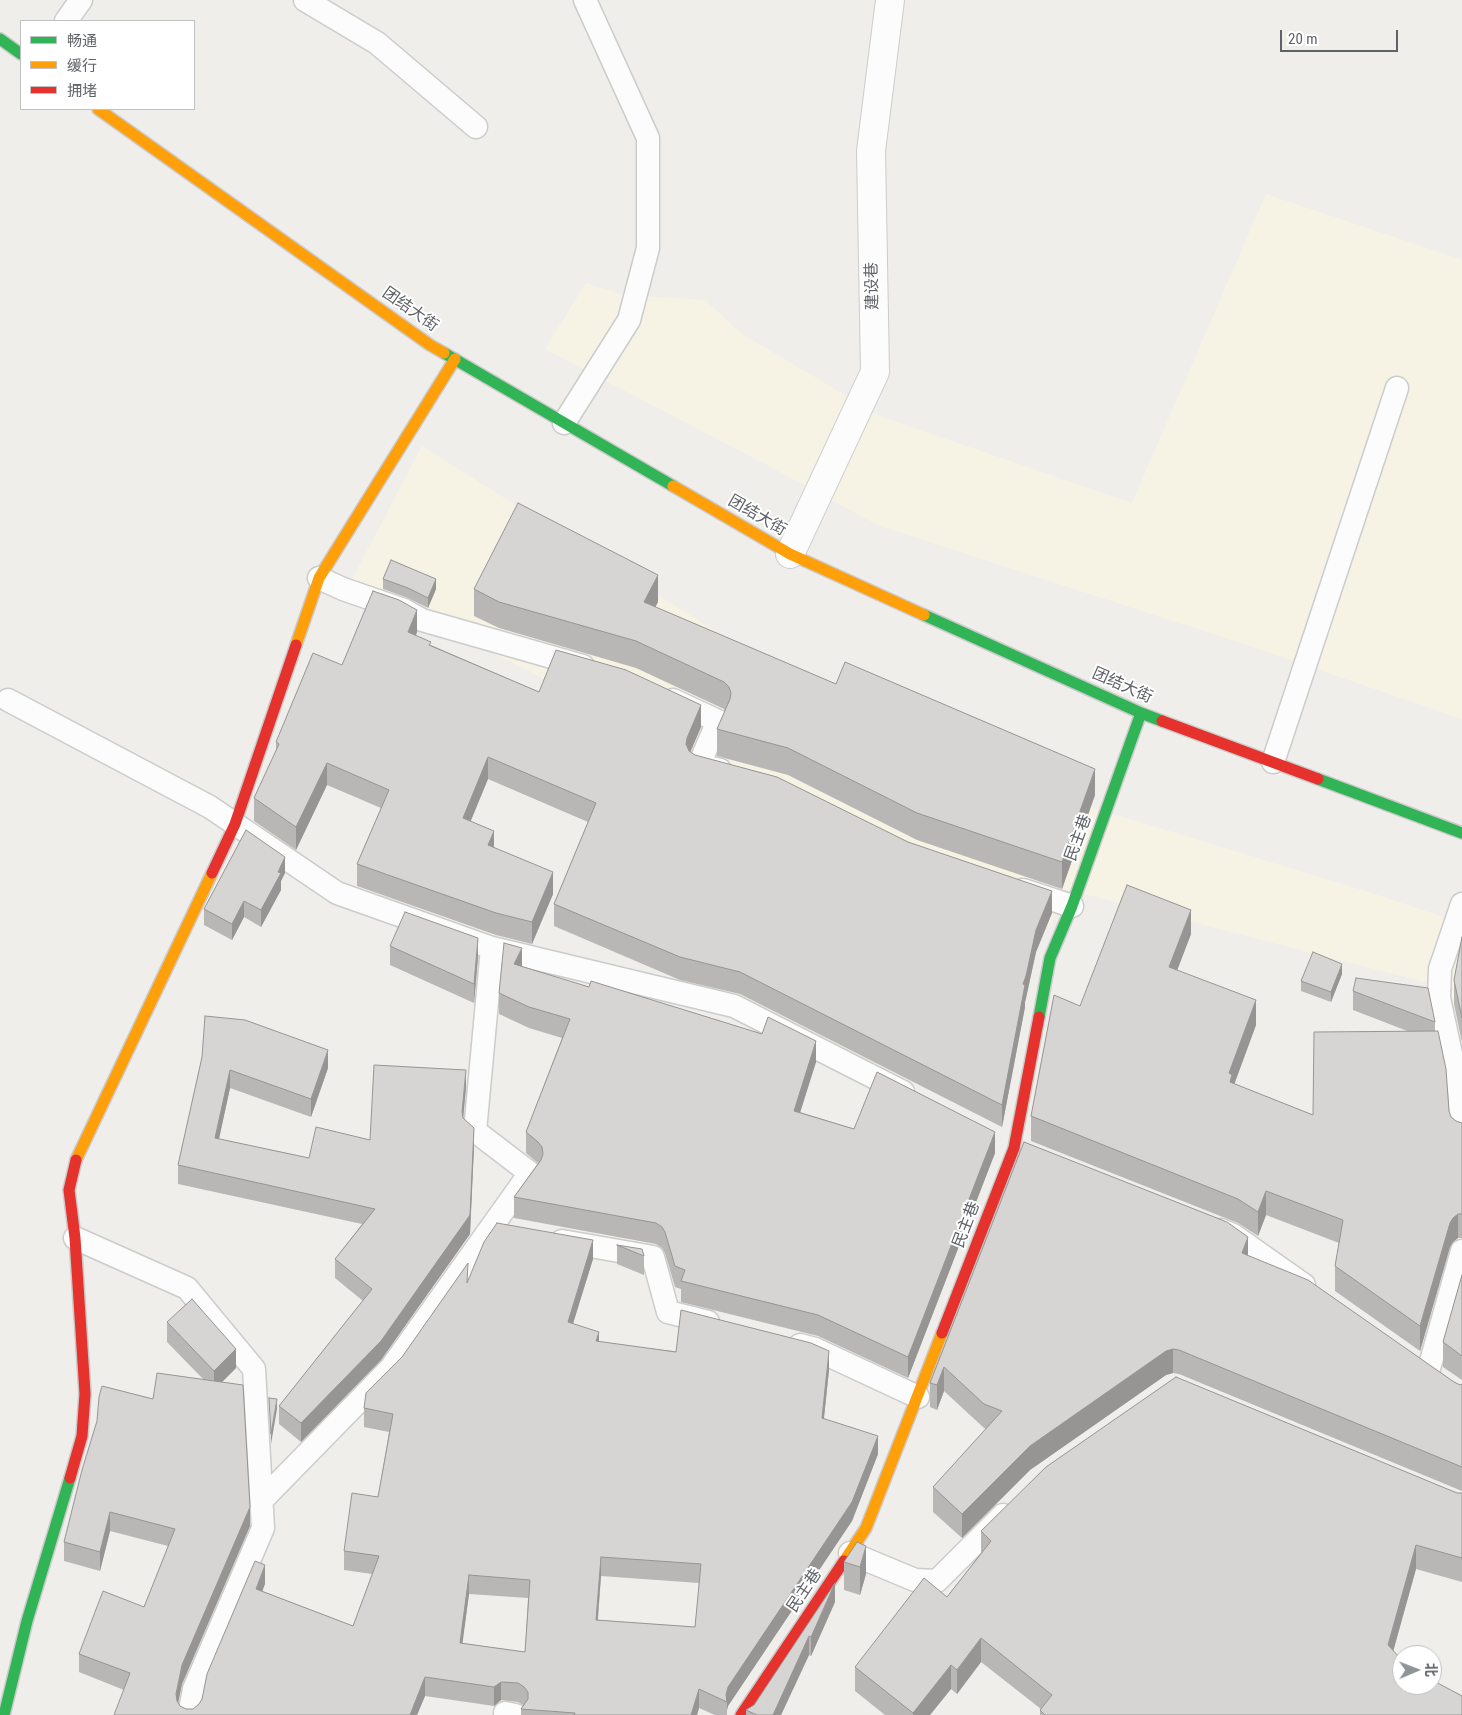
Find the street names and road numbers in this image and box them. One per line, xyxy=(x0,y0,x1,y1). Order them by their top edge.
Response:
street label: 建设巷 xyxy=(863,262,883,310)
street label: 团结大街 xyxy=(378,284,442,336)
street label: 团结大街 xyxy=(724,492,790,540)
street label: 团结大街 xyxy=(1089,664,1155,708)
street label: 民主巷 xyxy=(1062,812,1096,864)
street label: 民主巷 xyxy=(949,1199,985,1251)
street label: 民主巷 xyxy=(784,1566,826,1616)

